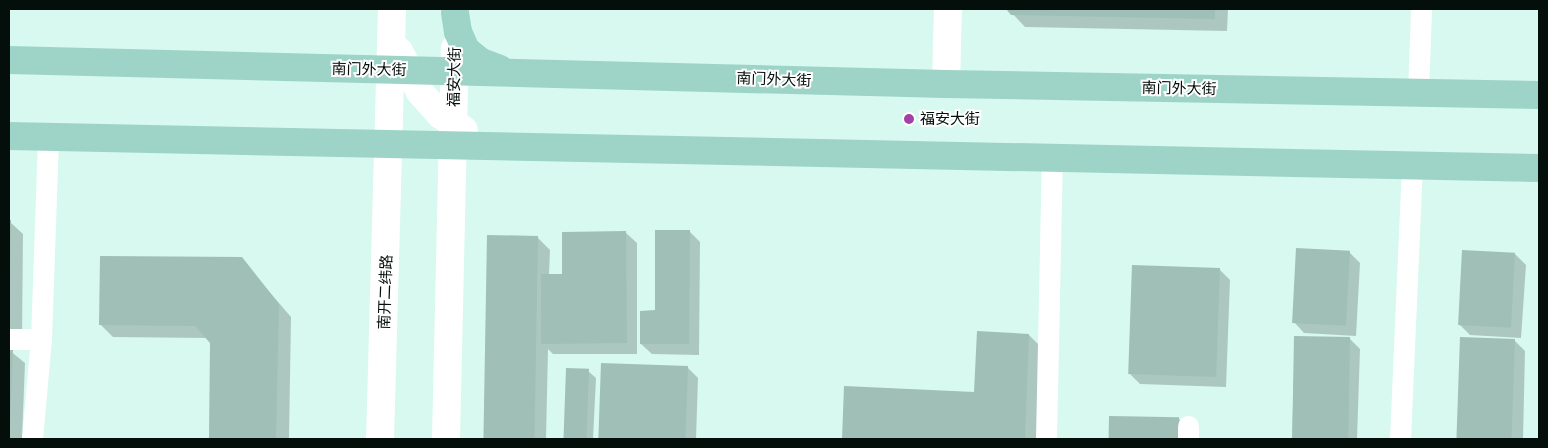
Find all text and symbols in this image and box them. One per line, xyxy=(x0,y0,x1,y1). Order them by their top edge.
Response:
street label: 福安大街 xyxy=(444,47,464,107)
street label: 南门外大街 xyxy=(331,59,407,79)
street label: 南门外大街 xyxy=(736,69,812,89)
street label: 南门外大街 xyxy=(1141,78,1217,98)
place label: 福安大街 xyxy=(920,110,980,128)
marker: 福安大街 xyxy=(902,112,916,126)
street label: 南开二纬路 xyxy=(375,254,395,330)

